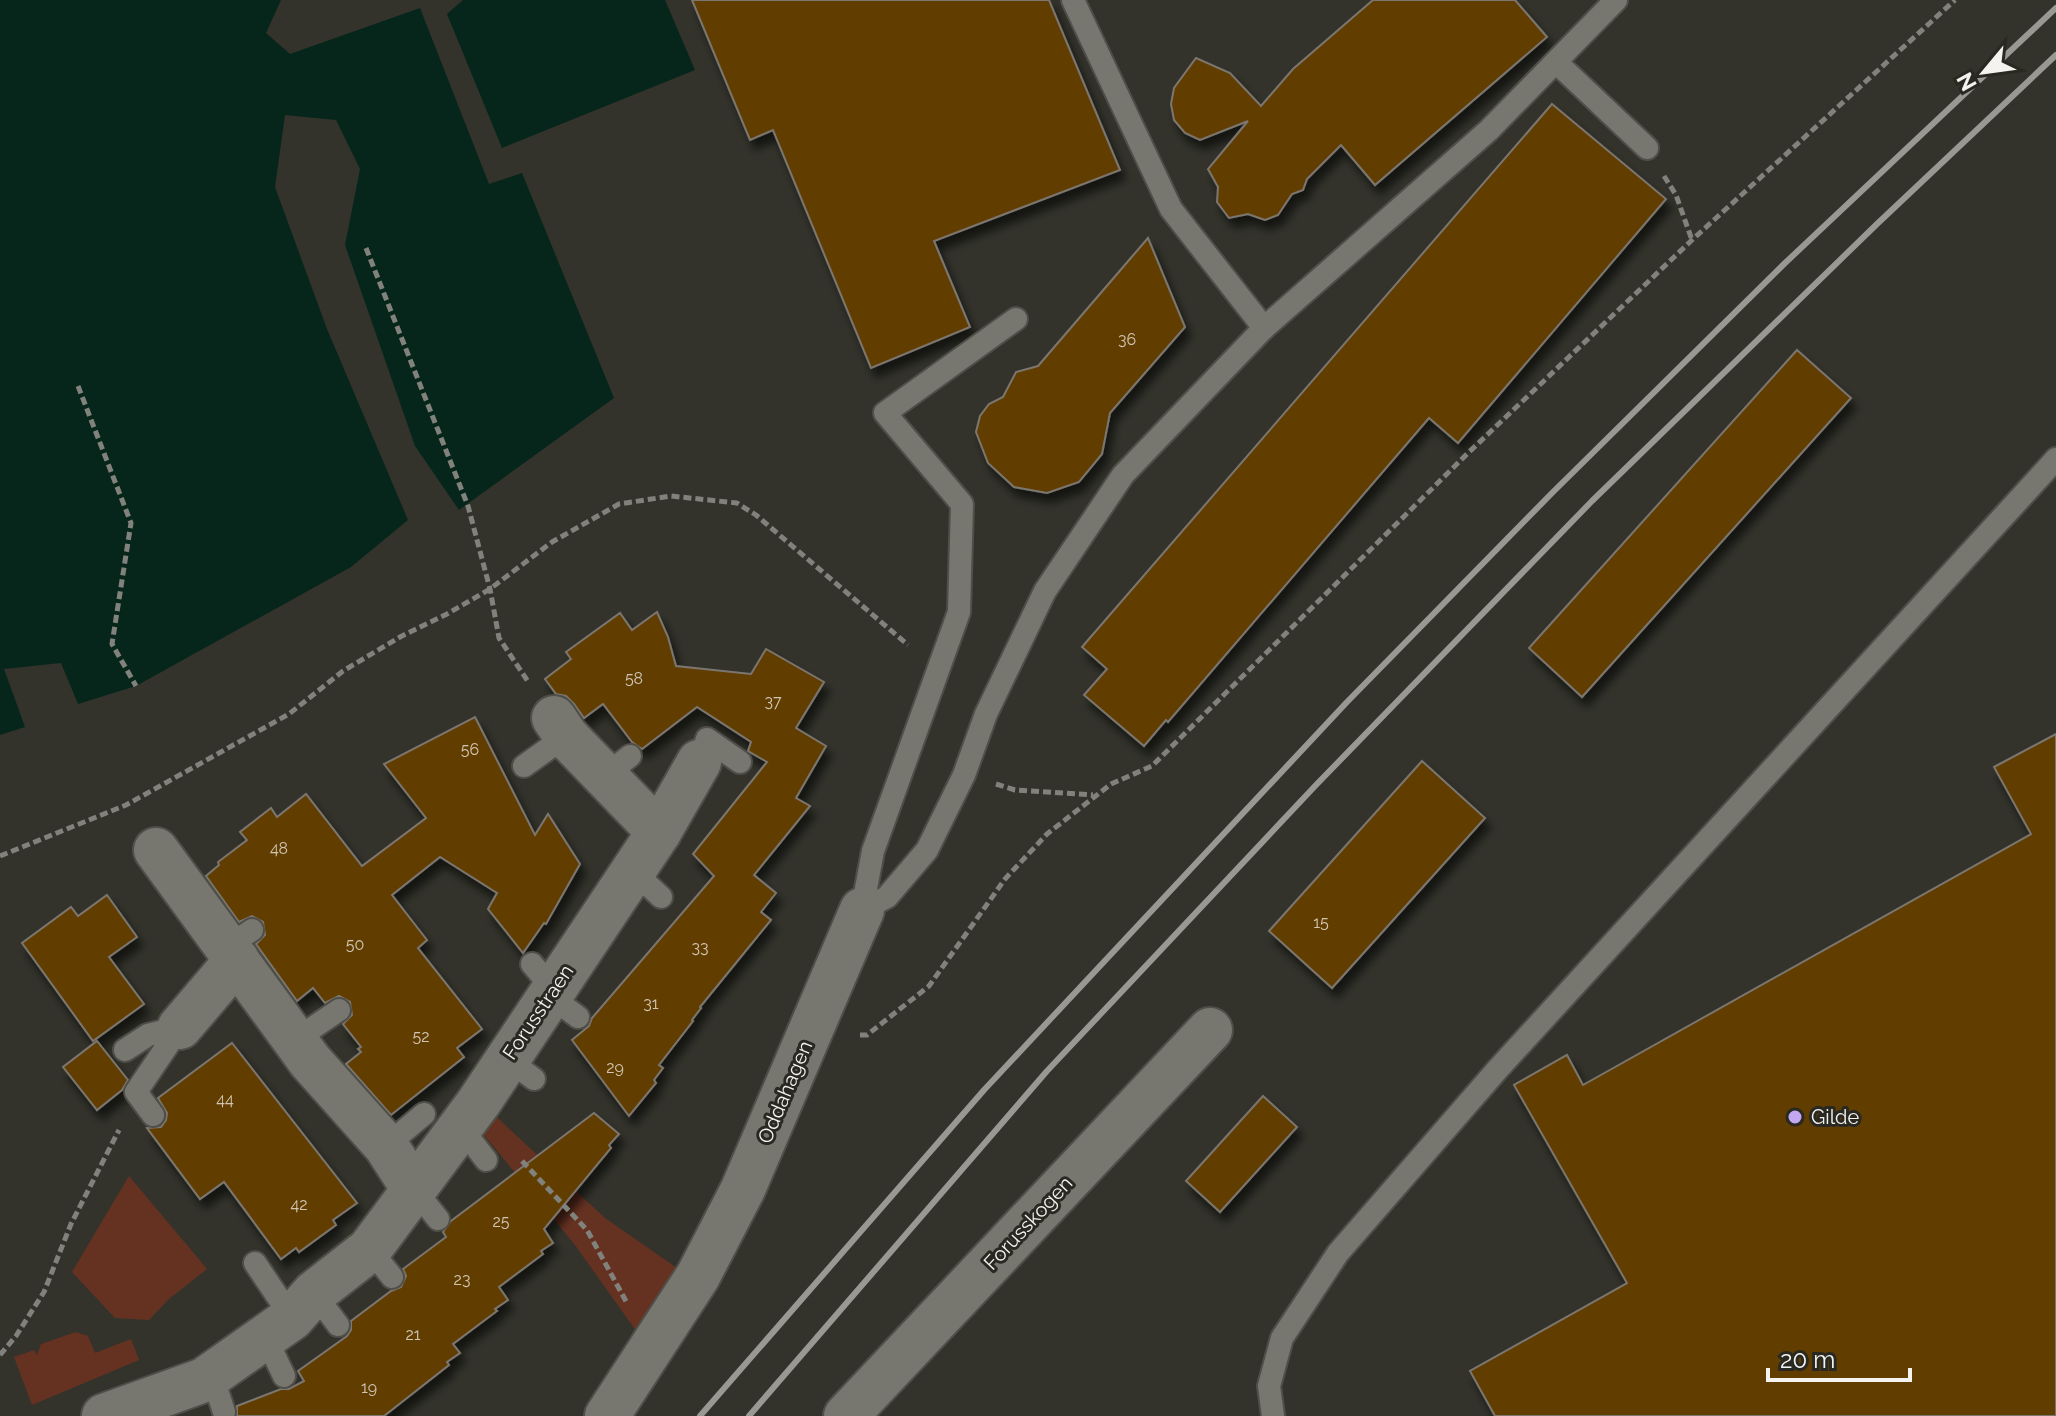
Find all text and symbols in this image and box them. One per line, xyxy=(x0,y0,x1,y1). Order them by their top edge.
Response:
north arrow xyxy=(1944,32,2024,112)
text: N xyxy=(1951,68,1982,95)
house number: 36 xyxy=(1118,330,1136,349)
house number: 58 xyxy=(625,669,643,688)
house number: 37 xyxy=(764,692,782,711)
house number: 56 xyxy=(461,740,479,759)
house number: 48 xyxy=(270,839,288,858)
house number: 15 xyxy=(1313,913,1329,932)
house number: 50 xyxy=(346,935,364,954)
house number: 33 xyxy=(691,938,709,957)
street label: Forusstraen xyxy=(498,960,578,1064)
house number: 31 xyxy=(643,994,659,1013)
house number: 52 xyxy=(412,1027,430,1046)
street label: Oddahagen xyxy=(753,1037,817,1147)
house number: 29 xyxy=(606,1058,624,1077)
house number: 44 xyxy=(216,1090,234,1109)
place label: Gilde xyxy=(1811,1105,1860,1129)
marker: Gilde xyxy=(1786,1108,1804,1126)
street label: Forusskogen xyxy=(979,1171,1077,1275)
house number: 42 xyxy=(290,1195,308,1214)
house number: 25 xyxy=(492,1212,510,1231)
house number: 23 xyxy=(454,1270,470,1289)
house number: 21 xyxy=(405,1325,421,1344)
scale bar xyxy=(1768,1332,1910,1382)
text: 20 m xyxy=(1780,1345,1835,1374)
house number: 19 xyxy=(361,1378,377,1397)

